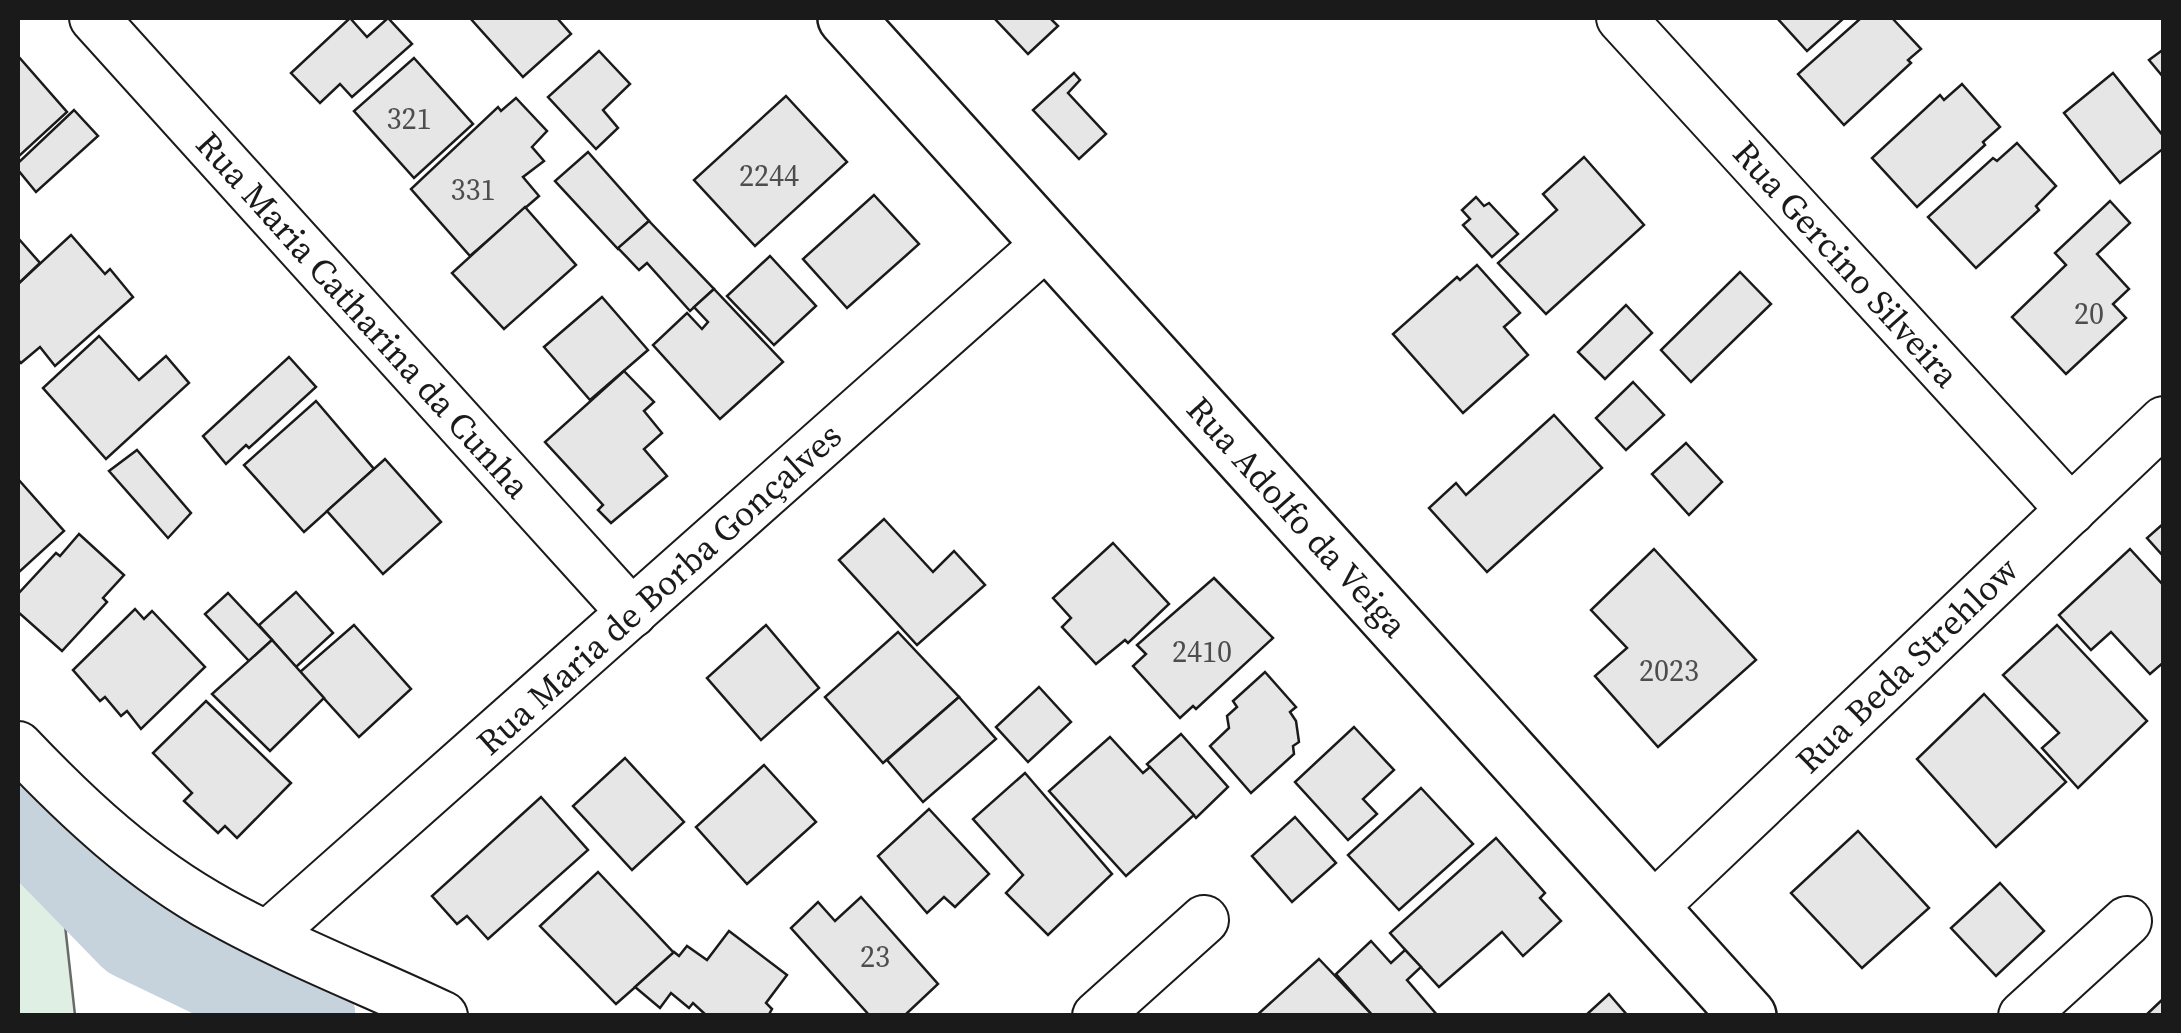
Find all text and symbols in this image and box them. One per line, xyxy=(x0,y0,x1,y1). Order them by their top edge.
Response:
house number: 321 xyxy=(387,98,432,139)
street label: Rua Maria Catharina da Cunha xyxy=(185,121,541,509)
street label: Rua Gercino Silveira xyxy=(1722,130,1970,398)
house number: 2244 xyxy=(739,155,799,196)
house number: 331 xyxy=(451,169,496,210)
house number: 20 xyxy=(2074,293,2104,334)
street label: Rua Adolfo da Veiga xyxy=(1176,386,1418,648)
street label: Rua Maria de Borba Gonçalves xyxy=(466,412,852,766)
street label: Rua Beda Strehlow xyxy=(1785,546,2029,784)
house number: 2410 xyxy=(1172,631,1232,672)
house number: 2023 xyxy=(1639,650,1699,691)
house number: 23 xyxy=(860,936,890,977)

